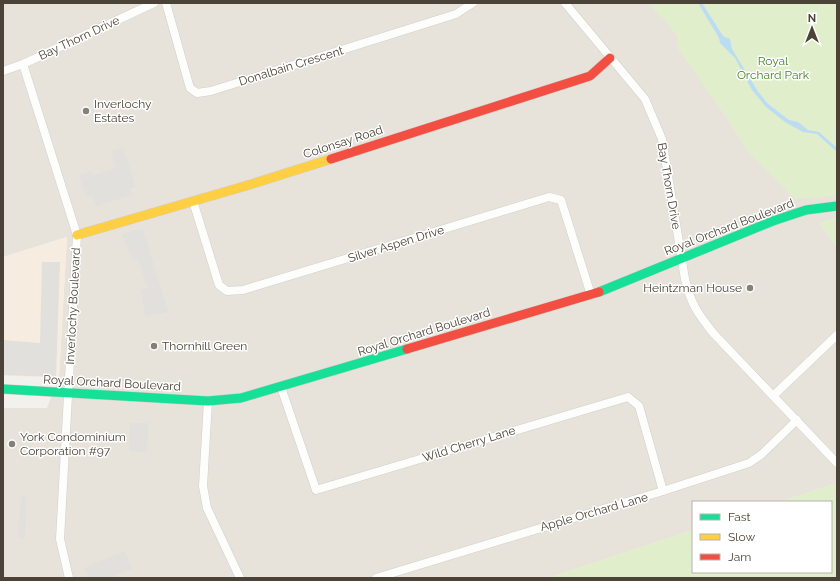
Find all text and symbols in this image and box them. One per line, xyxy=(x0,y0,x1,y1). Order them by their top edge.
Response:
north arrow xyxy=(792,8,832,48)
text: N xyxy=(808,12,816,25)
street label: Bay Thorn Drive xyxy=(36,13,122,63)
street label: Donalbain Crescent xyxy=(237,43,345,89)
park label: Royal Orchard Park xyxy=(737,54,810,82)
place label: Inverlochy Estates xyxy=(94,97,152,125)
marker: Inverlochy Estates xyxy=(81,106,91,116)
street label: Colonsay Road xyxy=(301,123,385,161)
street label: Bay Thorn Drive xyxy=(655,142,683,230)
street label: Royal Orchard Boulevard xyxy=(662,196,796,258)
street label: Silver Aspen Drive xyxy=(346,223,446,265)
street label: Inverlochy Boulevard xyxy=(63,247,83,365)
place label: Heintzman House xyxy=(643,281,742,295)
marker: Heintzman House xyxy=(745,283,755,293)
street label: Royal Orchard Boulevard xyxy=(356,305,492,359)
place label: Thornhill Green xyxy=(162,339,247,353)
marker: Thornhill Green xyxy=(149,341,159,351)
street label: Royal Orchard Boulevard xyxy=(43,372,181,394)
street label: Wild Cherry Lane xyxy=(421,423,517,465)
place label: York Condominium Corporation #97 xyxy=(20,430,126,458)
marker: York Condominium Corporation #97 xyxy=(7,439,17,449)
street label: Apple Orchard Lane xyxy=(538,490,650,534)
legend xyxy=(692,501,832,573)
text: Fast xyxy=(728,510,751,524)
text: Slow xyxy=(728,530,755,544)
text: Jam xyxy=(728,550,751,564)

